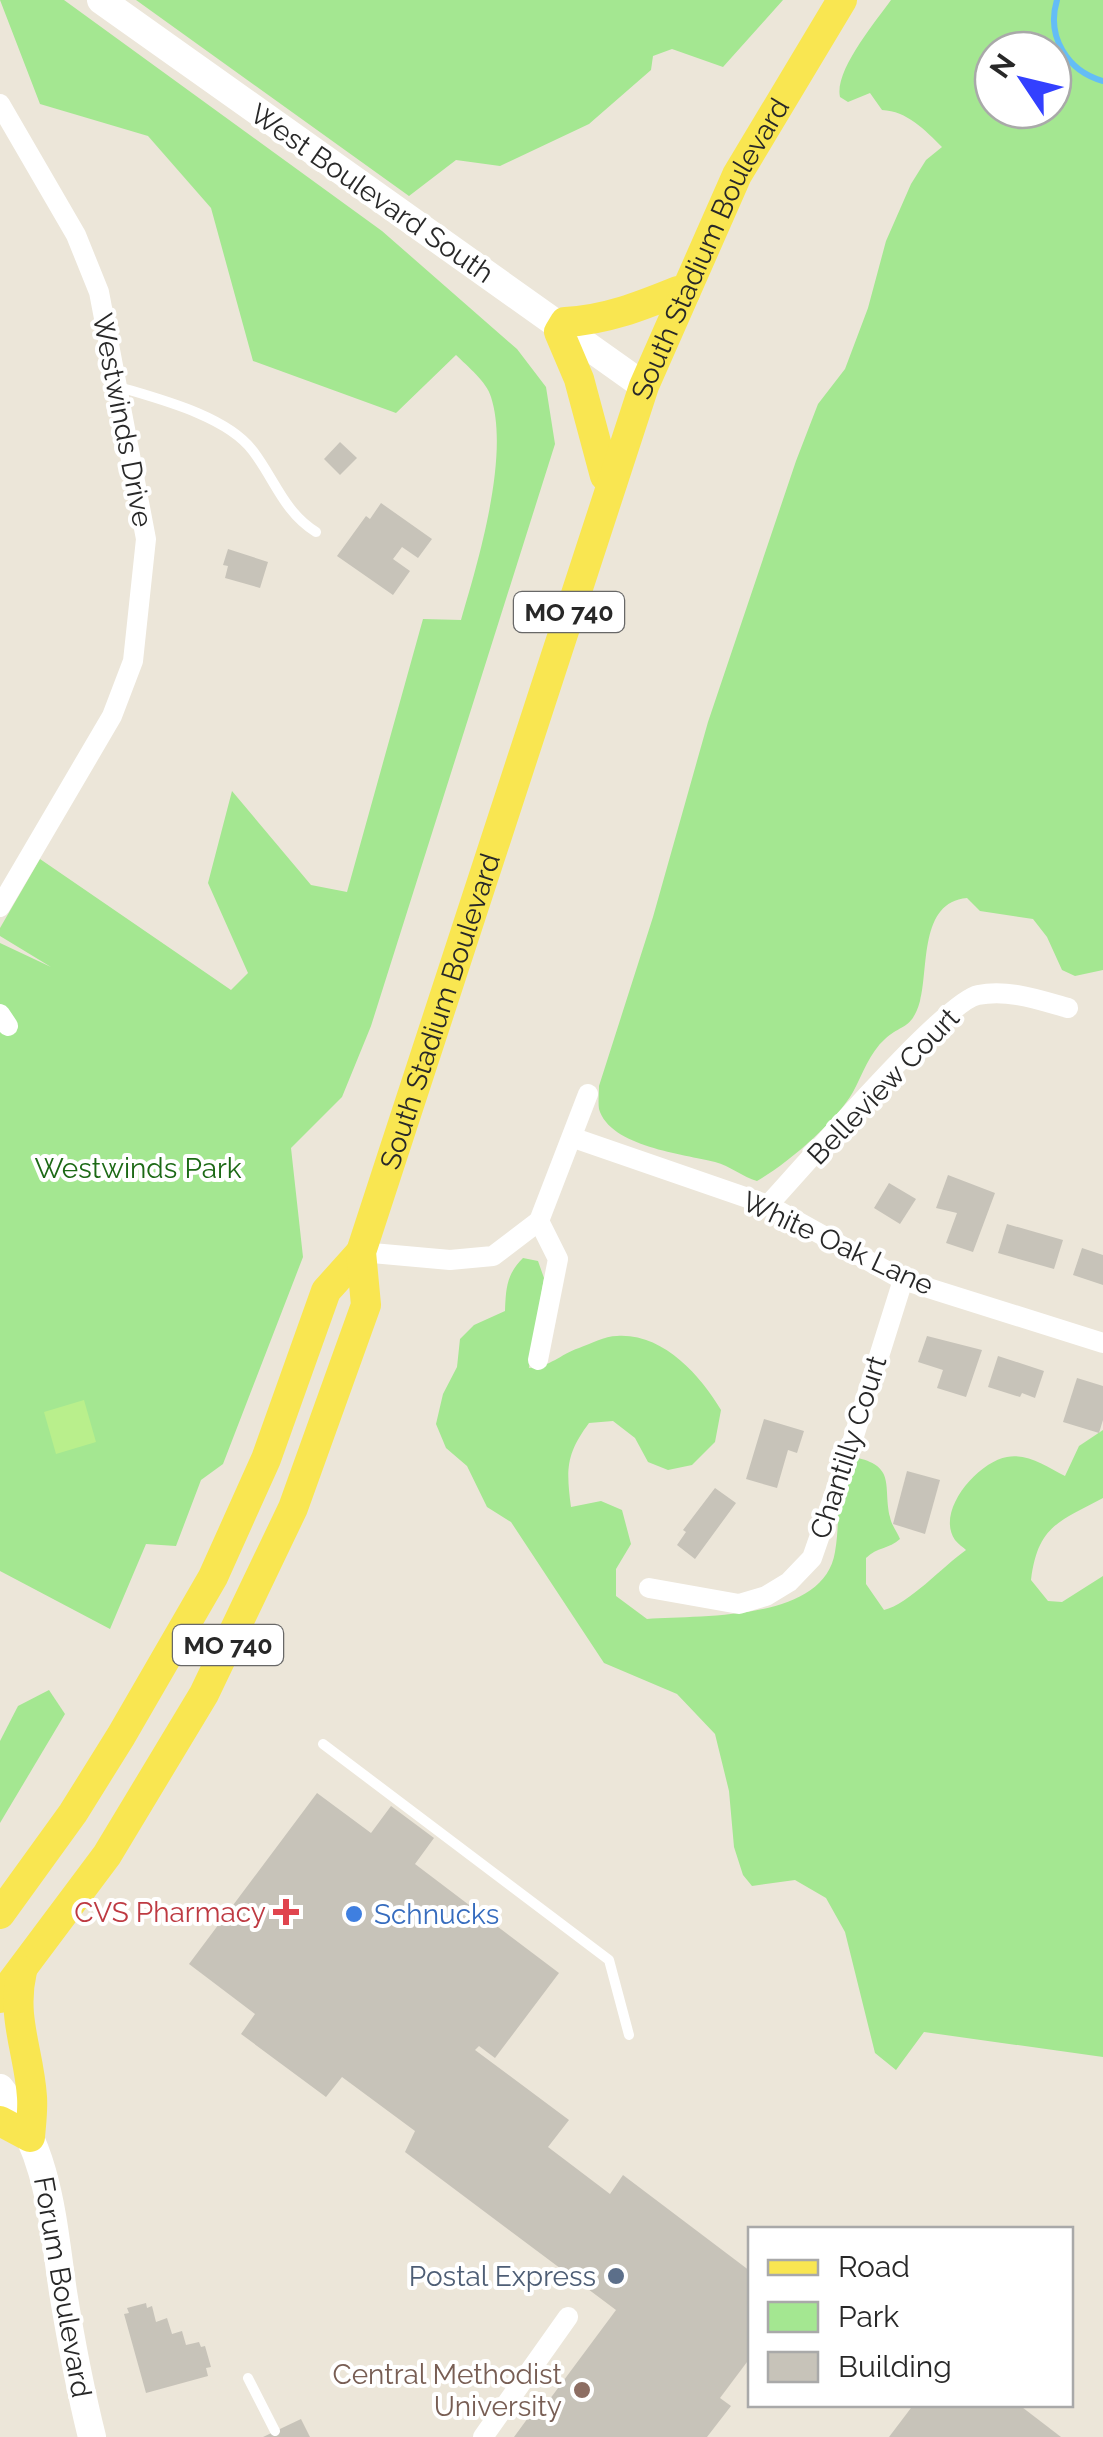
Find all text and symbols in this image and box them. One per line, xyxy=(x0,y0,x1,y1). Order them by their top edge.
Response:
north arrow xyxy=(973,30,1073,130)
text: N xyxy=(983,48,1023,84)
street label: South Stadium Boulevard xyxy=(625,93,796,403)
street label: West Boulevard South xyxy=(244,97,500,290)
street label: Westwinds Drive xyxy=(86,311,159,530)
road number: MO 740 xyxy=(514,592,624,632)
street label: South Stadium Boulevard xyxy=(373,849,507,1173)
street label: Belleview Court xyxy=(801,1001,967,1171)
park label: Westwinds Park xyxy=(34,1152,242,1185)
street label: White Oak Lane xyxy=(737,1185,939,1302)
street label: Chantilly Court xyxy=(803,1351,894,1543)
road number: MO 740 xyxy=(173,1625,283,1665)
place label: CVS Pharmacy xyxy=(74,1896,266,1929)
place label: Schnucks xyxy=(374,1898,499,1931)
marker: CVS Pharmacy xyxy=(275,1901,297,1923)
marker: Schnucks xyxy=(343,1903,365,1925)
street label: Forum Boulevard xyxy=(27,2174,98,2400)
legend xyxy=(748,2227,1073,2407)
text: Road xyxy=(838,2249,910,2284)
place label: Postal Express xyxy=(409,2260,596,2293)
marker: Postal Express xyxy=(605,2265,627,2287)
text: Park xyxy=(838,2299,899,2334)
text: Building xyxy=(838,2349,952,2384)
place label: Central Methodist University xyxy=(332,2358,563,2423)
marker: Central Methodist University xyxy=(571,2379,593,2401)

